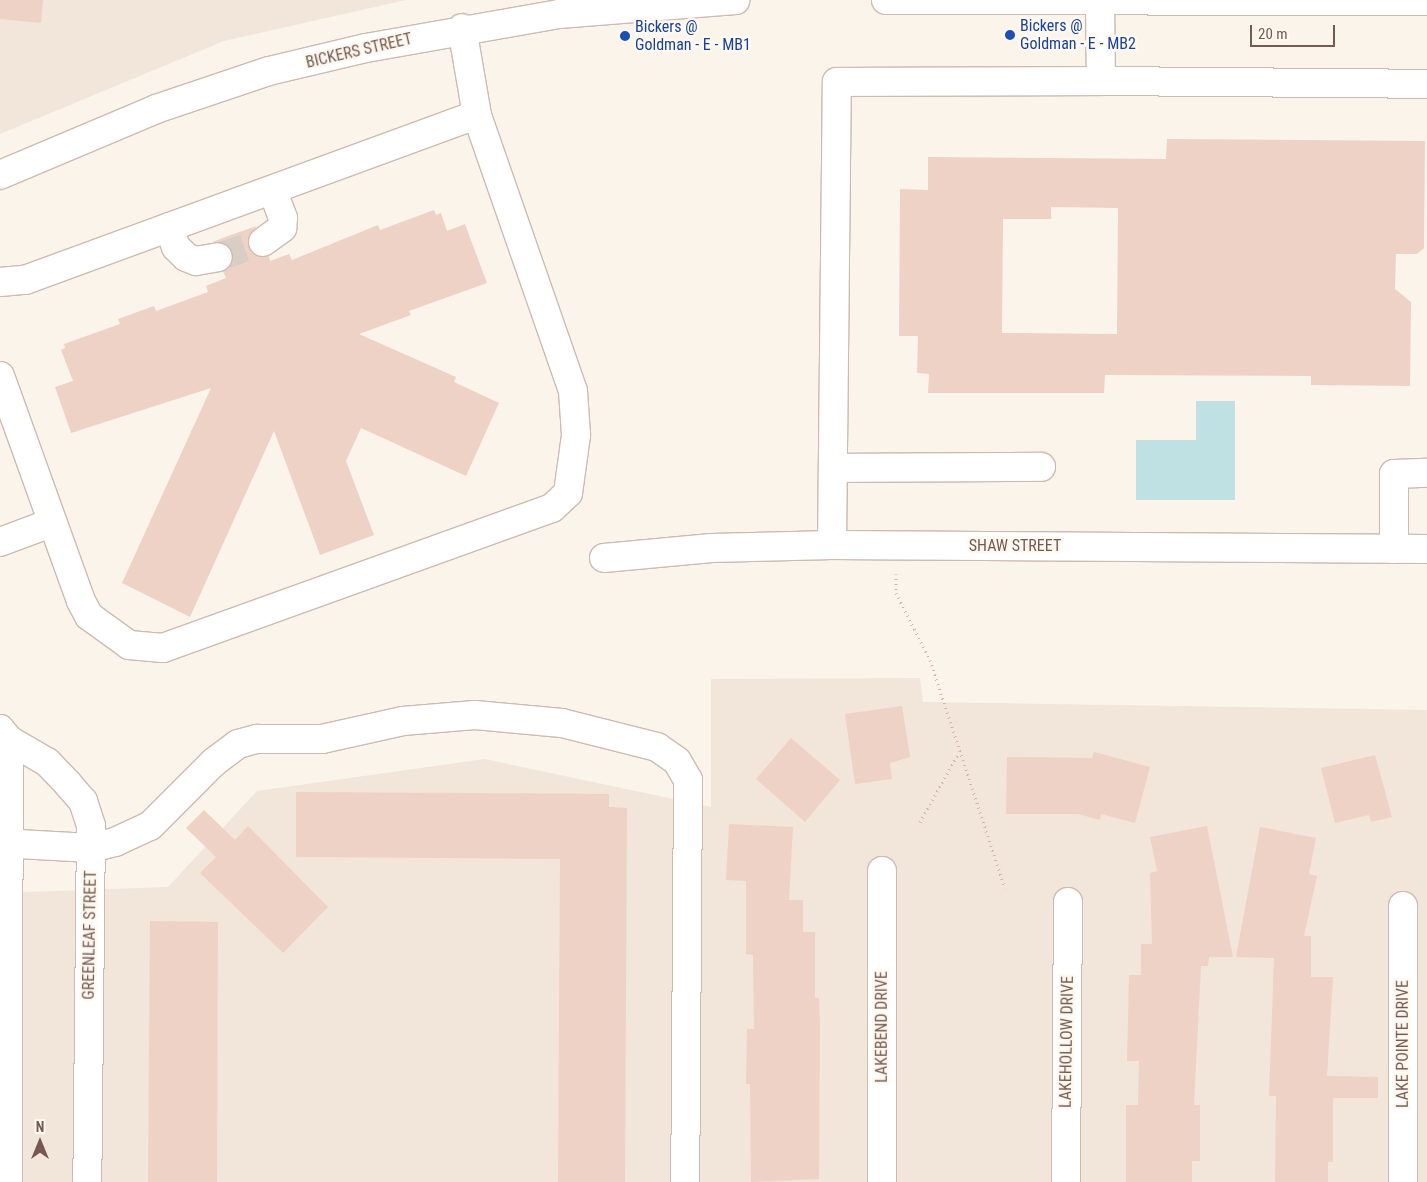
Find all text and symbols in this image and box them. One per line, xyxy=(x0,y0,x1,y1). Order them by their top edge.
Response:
scale bar xyxy=(1252,15,1337,47)
place label: Bickers @ Goldman - E - MB2 xyxy=(1020,16,1136,54)
place label: Bickers @ Goldman - E - MB1 xyxy=(635,17,751,55)
text: 20 m xyxy=(1258,25,1288,43)
street label: BICKERS STREET xyxy=(304,29,414,73)
marker: Bickers @ Goldman - E - MB2 xyxy=(1004,29,1016,41)
marker: Bickers @ Goldman - E - MB1 xyxy=(619,30,631,42)
street label: SHAW STREET xyxy=(969,536,1061,556)
street label: GREENLEAF STREET xyxy=(79,870,101,1000)
street label: LAKEBEND DRIVE xyxy=(872,971,892,1083)
street label: LAKEHOLLOW DRIVE xyxy=(1056,976,1078,1108)
street label: LAKE POINTE DRIVE xyxy=(1393,980,1413,1108)
north arrow xyxy=(15,1117,65,1167)
text: N xyxy=(36,1119,44,1135)

